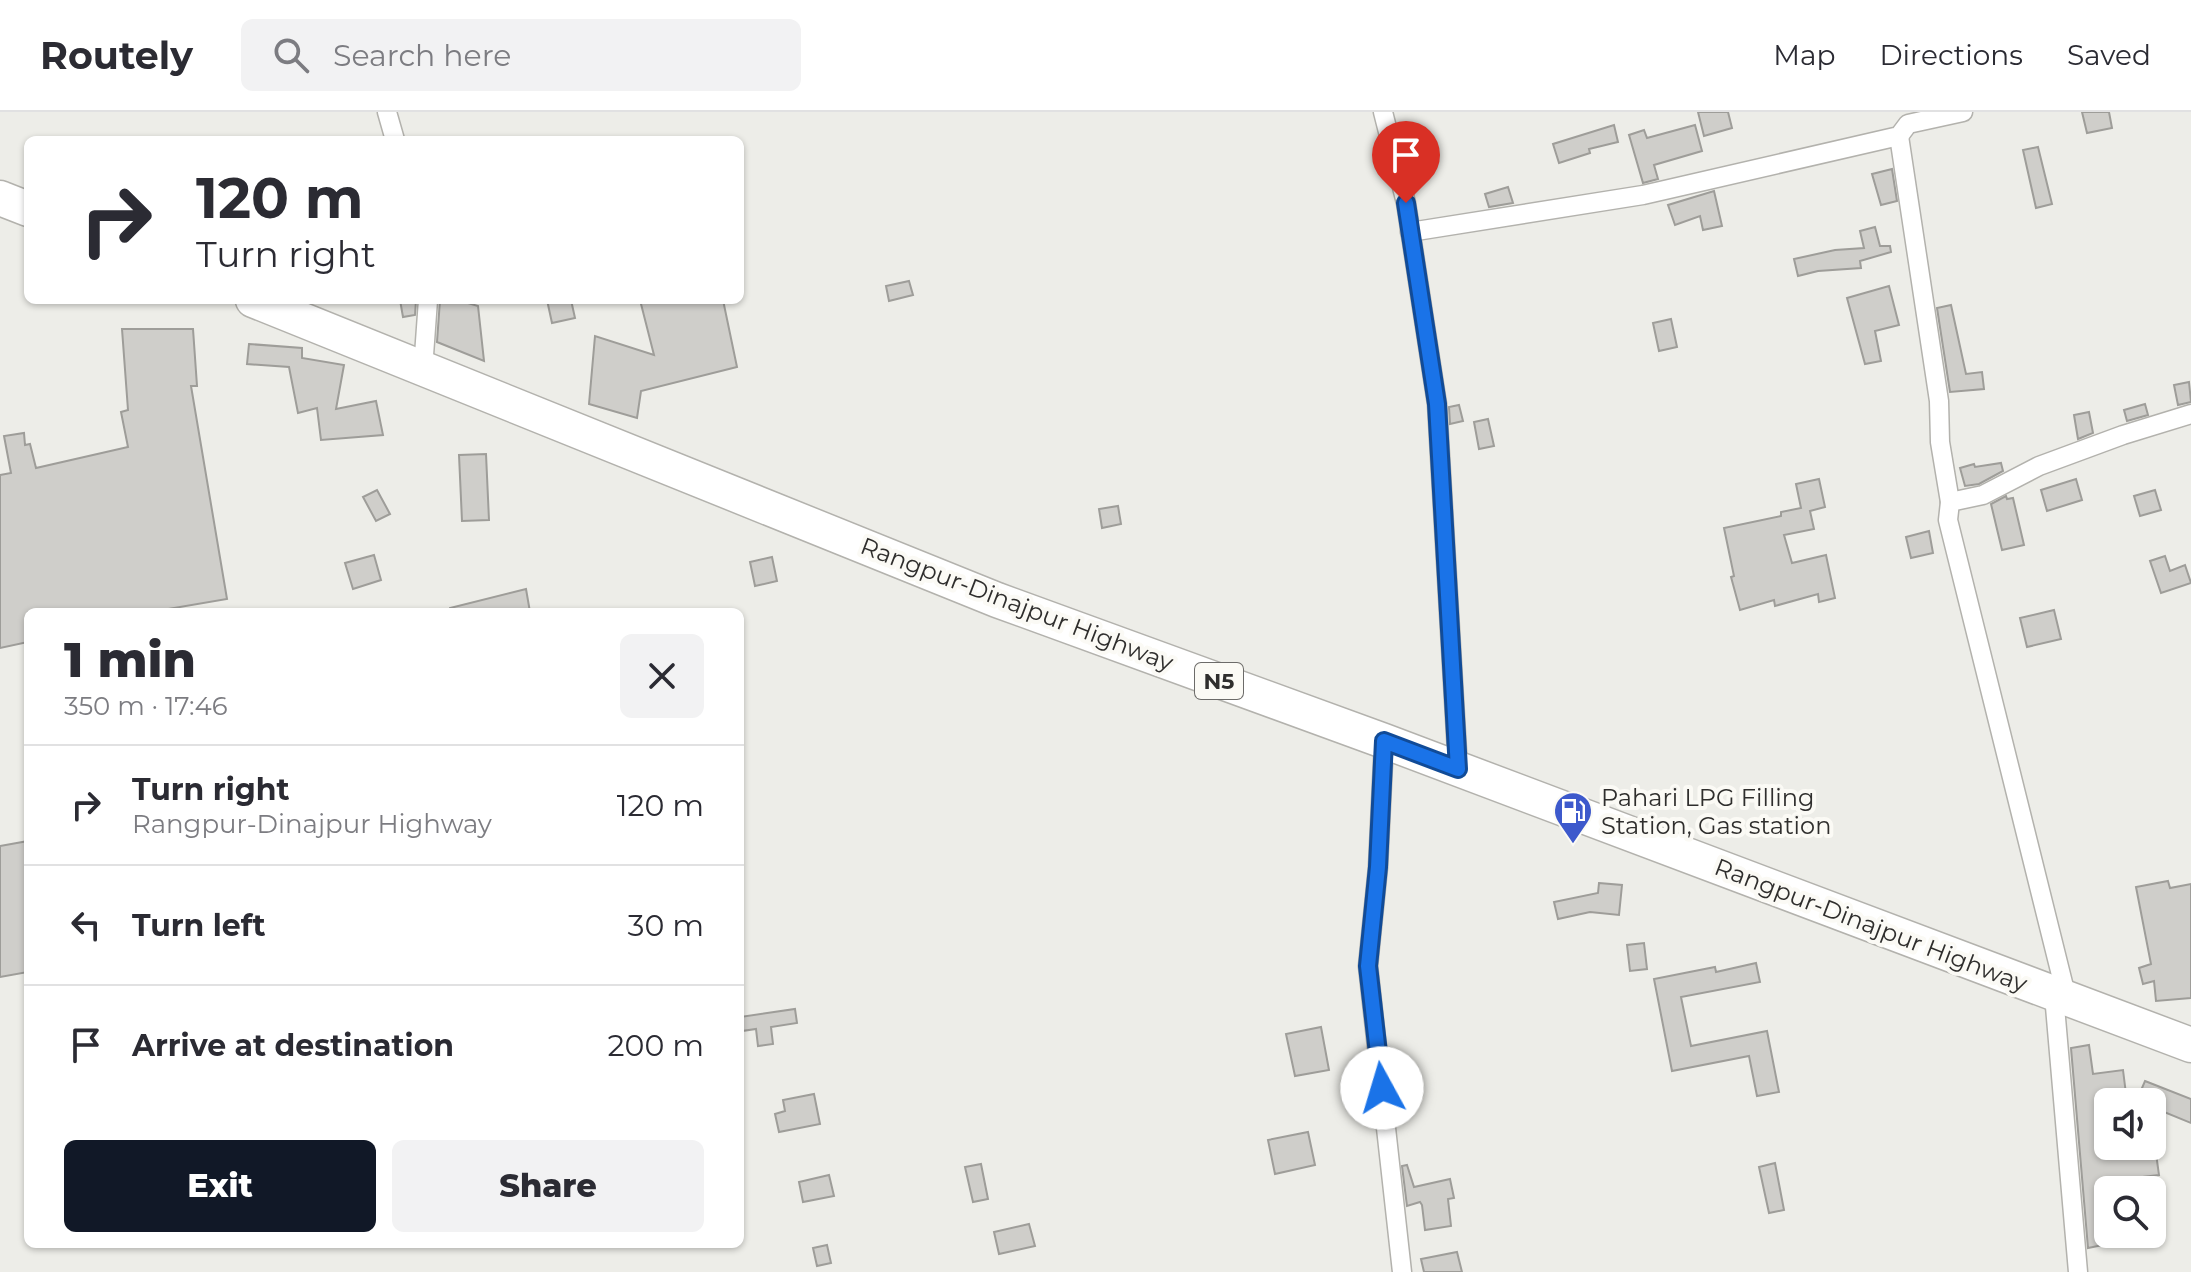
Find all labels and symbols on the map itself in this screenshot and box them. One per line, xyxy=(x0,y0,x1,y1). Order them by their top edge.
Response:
pin xyxy=(1372,121,1440,203)
street label: Rangpur-Dinajpur Highway xyxy=(857,531,1177,677)
road number: N5 xyxy=(1195,663,1243,699)
place label: Pahari LPG Filling Station, Gas station xyxy=(1601,783,1831,840)
fuel station icon: Pahari LPG Filling Station, Gas station xyxy=(1552,790,1594,845)
street label: Rangpur-Dinajpur Highway xyxy=(1711,852,2031,998)
position arrow xyxy=(1340,1046,1424,1130)

